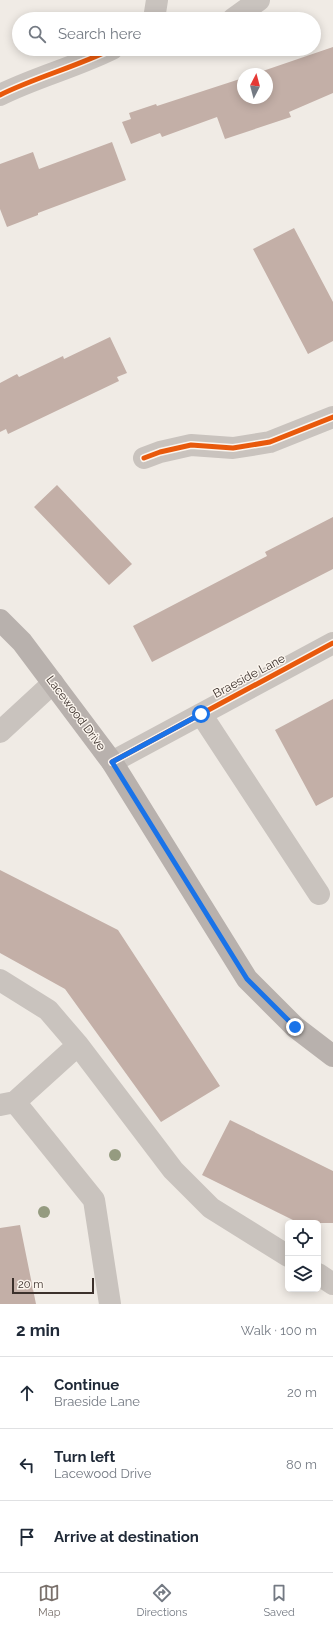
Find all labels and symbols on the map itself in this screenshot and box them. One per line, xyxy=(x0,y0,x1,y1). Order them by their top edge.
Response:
north arrow xyxy=(237,68,273,104)
street label: Braeside Lane xyxy=(211,651,287,701)
street label: Lacewood Drive xyxy=(43,673,109,753)
route start xyxy=(192,705,210,723)
route end xyxy=(286,1018,304,1036)
scale bar xyxy=(12,1276,94,1295)

